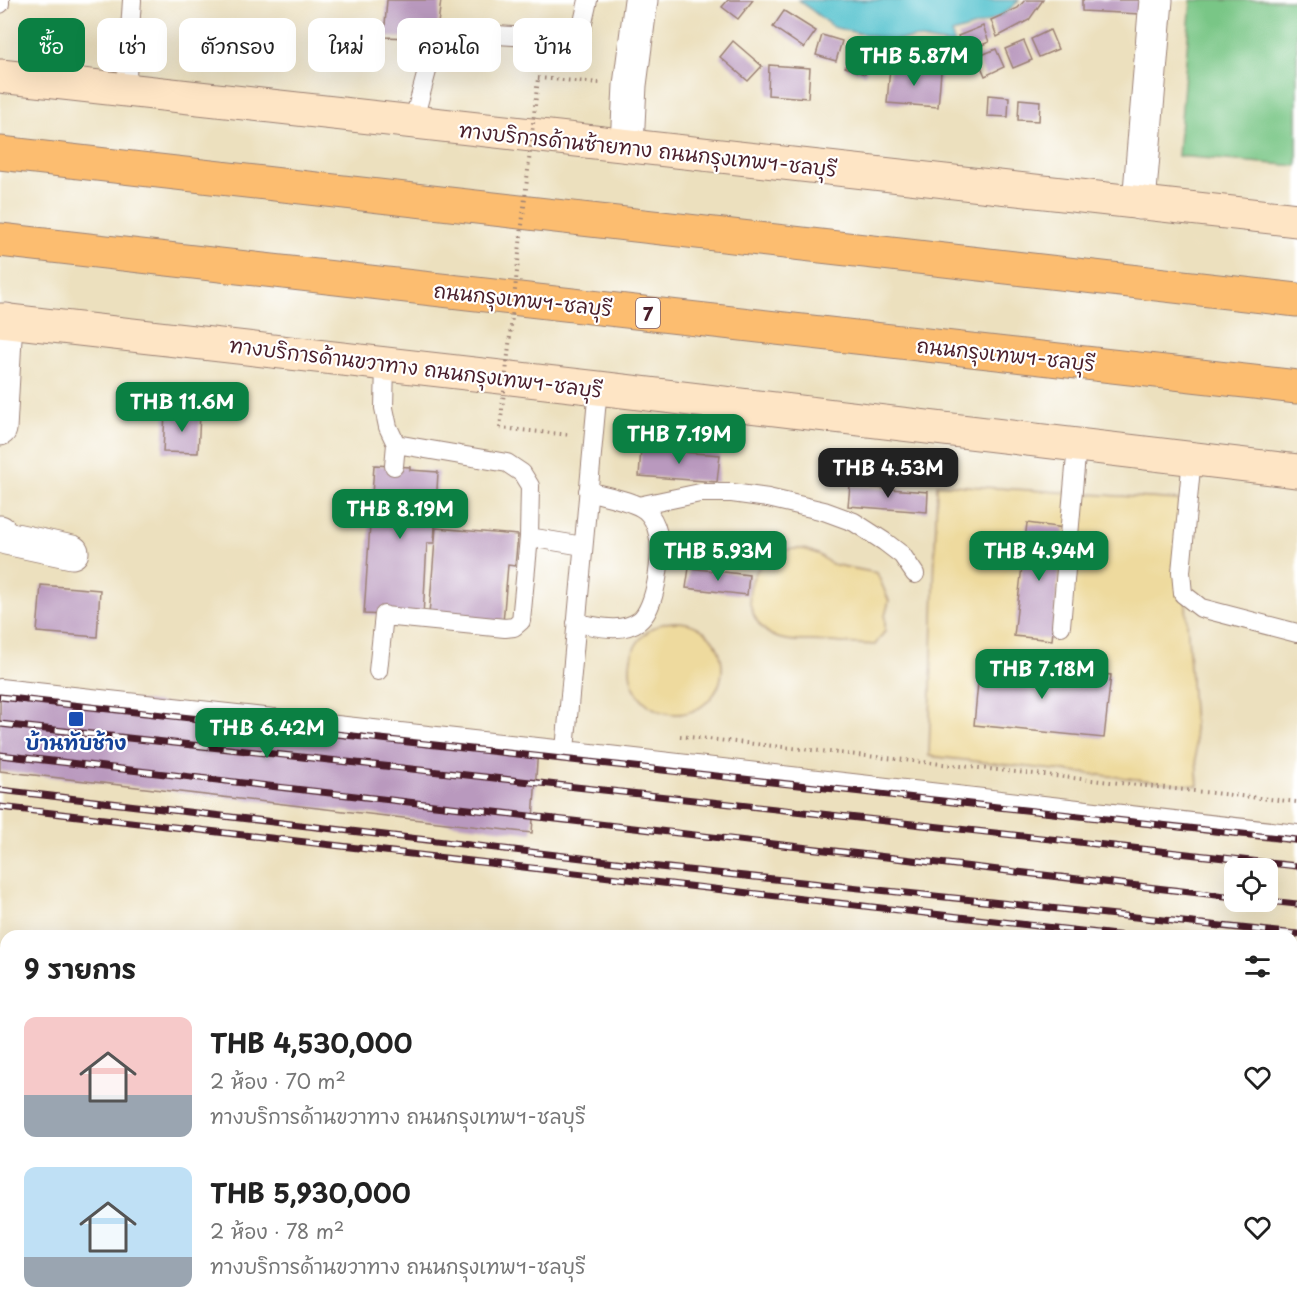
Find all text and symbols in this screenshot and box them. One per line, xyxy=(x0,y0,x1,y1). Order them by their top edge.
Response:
chip: ซื้อ xyxy=(18,18,85,72)
chip: เช่า xyxy=(97,18,167,72)
chip: ตัวกรอง xyxy=(179,18,296,72)
chip: ใหม่ xyxy=(308,18,385,72)
chip: คอนโด xyxy=(397,18,501,72)
chip: บ้าน xyxy=(513,18,592,72)
pin: THB 5.87M xyxy=(845,36,983,87)
text: THB 5.87M xyxy=(859,40,969,70)
street label: ทางบริการด้านซ้ายทาง ถนนกรุงเทพฯ-ชลบุรี xyxy=(457,114,839,186)
street label: ถนนกรุงเทพฯ-ชลบุรี xyxy=(432,275,614,325)
road number: 7 xyxy=(636,298,660,328)
street label: ทางบริการด้านขวาทาง ถนนกรุงเทพฯ-ชลบุรี xyxy=(228,329,604,407)
street label: ถนนกรุงเทพฯ-ชลบุรี xyxy=(915,330,1097,380)
pin: THB 11.6M xyxy=(113,382,251,433)
text: THB 11.6M xyxy=(130,386,234,416)
pin: THB 7.19M xyxy=(610,414,748,465)
text: THB 7.19M xyxy=(627,418,731,448)
pin: THB 4.53M xyxy=(819,448,957,499)
text: THB 4.53M xyxy=(832,452,944,482)
pin: THB 8.19M xyxy=(331,489,469,540)
text: THB 8.19M xyxy=(346,493,454,523)
pin: THB 5.93M xyxy=(649,531,787,582)
pin: THB 4.94M xyxy=(970,531,1108,582)
text: THB 5.93M xyxy=(664,535,772,565)
text: THB 4.94M xyxy=(983,535,1095,565)
pin: THB 7.18M xyxy=(973,649,1111,700)
text: THB 7.18M xyxy=(989,653,1095,683)
pin: THB 6.42M xyxy=(198,708,336,759)
marker: บ้านทับช้าง xyxy=(67,710,85,728)
text: THB 6.42M xyxy=(209,712,325,742)
place label: บ้านทับช้าง xyxy=(25,727,127,757)
map controls xyxy=(1224,858,1278,912)
button: locate xyxy=(1224,858,1278,912)
text: 9 รายการ xyxy=(24,949,136,988)
icon: filters xyxy=(1241,950,1274,983)
text: THB 4,530,000 xyxy=(210,1023,412,1062)
icon: home xyxy=(72,1041,144,1113)
icon: heart xyxy=(1241,1061,1274,1094)
text: 2 ห้อง · 70 m² xyxy=(210,1066,346,1096)
text: ทางบริการด้านขวาทาง ถนนกรุงเทพฯ-ชลบุรี xyxy=(210,1101,586,1131)
text: THB 5,930,000 xyxy=(210,1173,411,1212)
icon: home xyxy=(72,1191,144,1263)
icon: heart xyxy=(1241,1211,1274,1244)
text: 2 ห้อง · 78 m² xyxy=(210,1216,344,1246)
text: ทางบริการด้านขวาทาง ถนนกรุงเทพฯ-ชลบุรี xyxy=(210,1251,586,1281)

